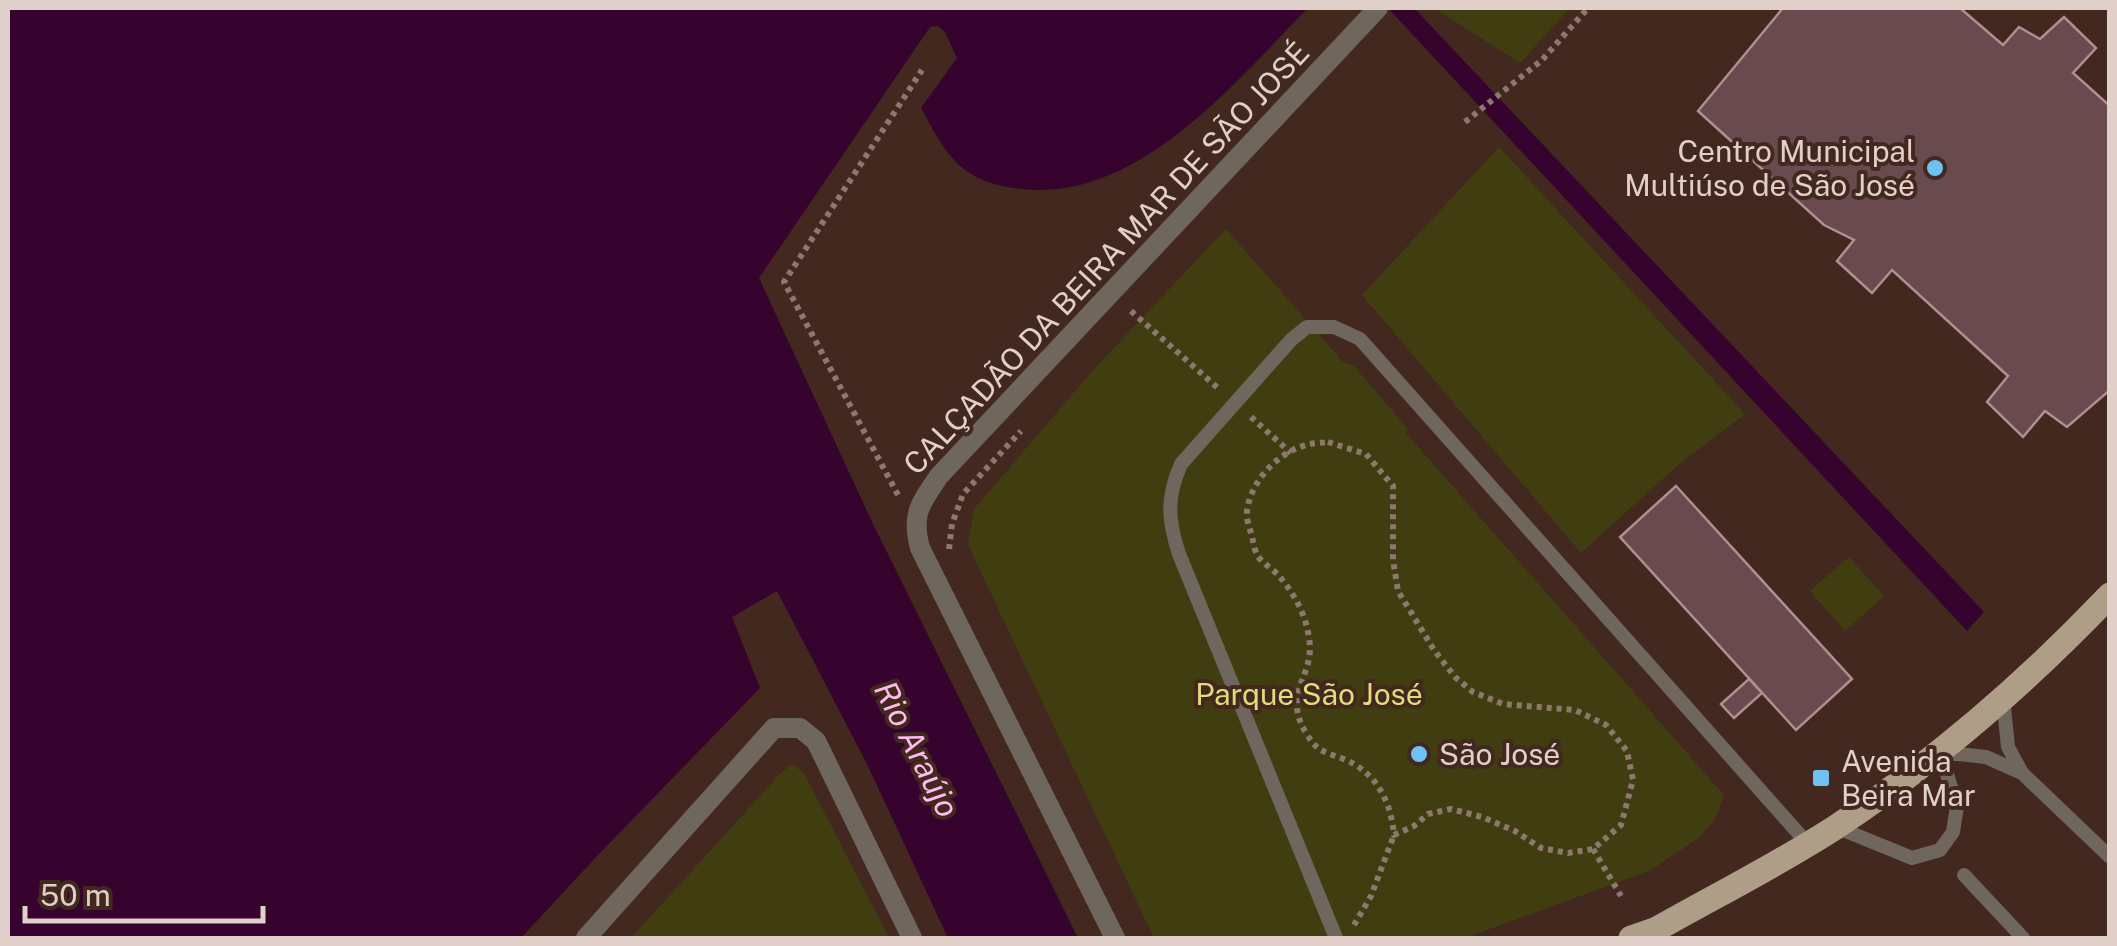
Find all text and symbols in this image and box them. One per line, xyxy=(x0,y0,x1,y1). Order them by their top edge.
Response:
street label: CALÇADÃO DA BEIRA MAR DE SÃO JOSÉ xyxy=(896,34,1316,482)
place label: Centro Municipal Multiúso de São José xyxy=(1624,133,1915,203)
marker: Centro Municipal Multiúso de São José xyxy=(1924,157,1946,179)
water label: Rio Araújo xyxy=(867,675,967,823)
park label: Parque São José xyxy=(1195,676,1423,712)
place label: São José xyxy=(1439,736,1560,772)
marker: São José xyxy=(1408,743,1430,765)
place label: Avenida Beira Mar xyxy=(1841,743,1976,813)
marker: Avenida Beira Mar xyxy=(1810,767,1832,789)
scale bar xyxy=(25,861,262,923)
text: 50 m xyxy=(40,877,111,913)

